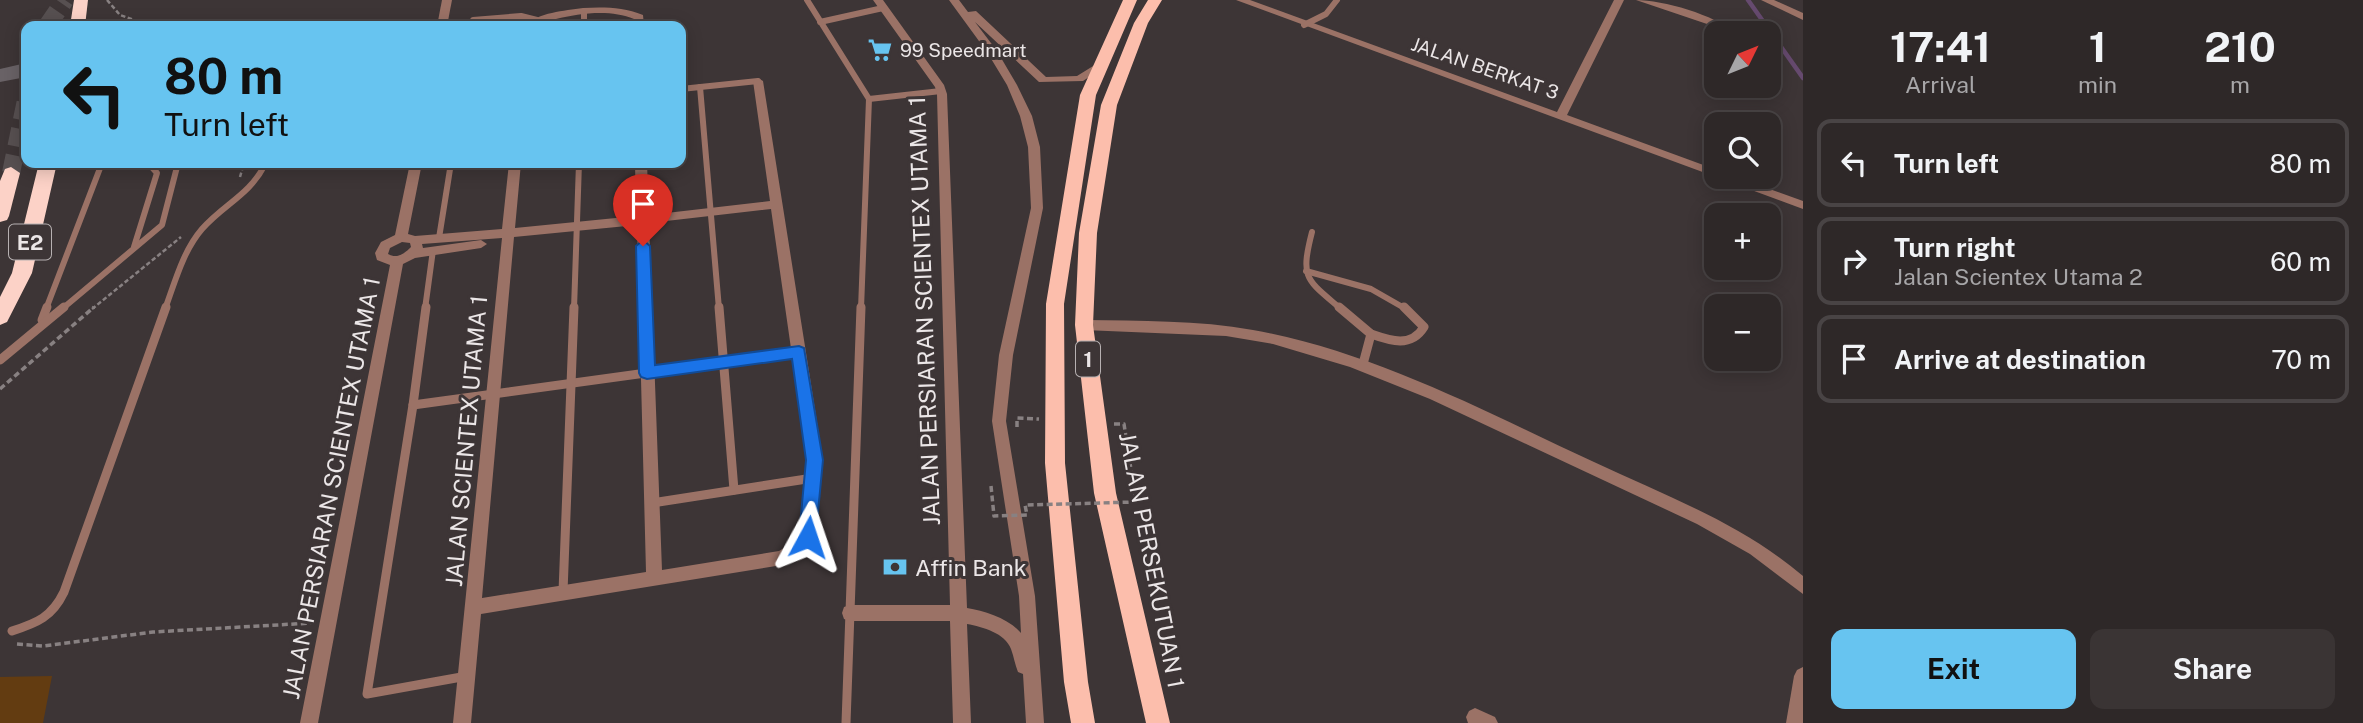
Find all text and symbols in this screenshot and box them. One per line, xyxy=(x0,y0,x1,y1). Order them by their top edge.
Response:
north arrow xyxy=(1704,21,1782,98)
map controls xyxy=(1704,21,1781,371)
text: 17:41 xyxy=(1890,22,1991,71)
text: 1 xyxy=(2089,22,2107,71)
text: 210 xyxy=(2204,22,2276,71)
street label: JALAN BERKAT 3 xyxy=(1408,32,1562,104)
supermarket icon: 99 Speedmart xyxy=(866,36,894,64)
place label: 99 Speedmart xyxy=(900,39,1027,61)
text: 80 m xyxy=(164,47,283,105)
icon: left xyxy=(49,49,140,140)
text: Arrival xyxy=(1905,71,1976,98)
text: min xyxy=(2078,71,2117,98)
text: m xyxy=(2230,71,2250,98)
street label: JALAN PERSIARAN SCIENTEX UTAMA 1 xyxy=(903,96,945,526)
text: Turn left xyxy=(164,106,289,143)
button: search xyxy=(1704,112,1781,189)
icon: left xyxy=(1835,144,1873,182)
text: Turn left xyxy=(1894,148,1999,179)
text: 80 m xyxy=(2270,148,2331,179)
pin xyxy=(613,174,673,246)
icon: arrive xyxy=(624,185,662,223)
button: + xyxy=(1704,203,1781,280)
road number: E2 xyxy=(9,224,51,260)
text: Turn right xyxy=(1894,232,2016,263)
icon: right xyxy=(1835,242,1873,280)
text: 60 m xyxy=(2270,246,2331,277)
text: Jalan Scientex Utama 2 xyxy=(1894,263,2143,290)
street label: JALAN PERSIARAN SCIENTEX UTAMA 1 xyxy=(277,275,385,701)
street label: JALAN SCIENTEX UTAMA 1 xyxy=(440,294,492,588)
button: − xyxy=(1704,294,1781,371)
icon: arrive xyxy=(1835,340,1873,378)
road number: 1 xyxy=(1076,342,1100,376)
text: Arrive at destination xyxy=(1894,344,2146,375)
text: 70 m xyxy=(2271,344,2331,375)
street label: JALAN PERSEKUTUAN 1 xyxy=(1114,430,1190,690)
position arrow xyxy=(771,500,845,574)
bank icon: Affin Bank xyxy=(881,553,909,581)
place label: Affin Bank xyxy=(915,554,1027,581)
button: Exit xyxy=(1831,629,2076,709)
button: Share xyxy=(2090,629,2335,709)

